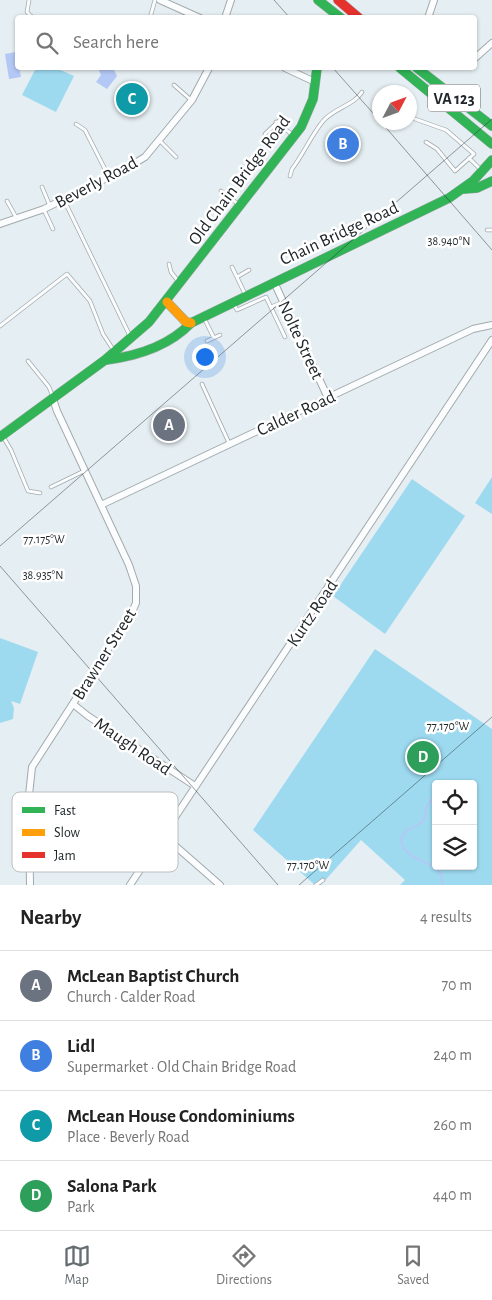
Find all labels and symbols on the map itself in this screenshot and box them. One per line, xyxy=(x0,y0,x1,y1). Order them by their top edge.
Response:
pin: C xyxy=(116,80,148,118)
north arrow xyxy=(372,85,417,130)
road number: VA 123 xyxy=(428,85,480,112)
street label: Old Chain Bridge Road xyxy=(185,113,294,249)
pin: B xyxy=(327,125,359,163)
street label: Beverly Road xyxy=(52,154,141,212)
street label: Chain Bridge Road xyxy=(277,199,401,269)
text: 38.940°N xyxy=(428,235,470,247)
street label: Nolte Street xyxy=(274,298,326,383)
your location xyxy=(192,344,218,370)
street label: Calder Road xyxy=(254,388,338,440)
pin: A xyxy=(153,406,185,444)
text: 77.175°W xyxy=(23,533,65,545)
text: 38.935°N xyxy=(23,569,63,581)
street label: Kurtz Road xyxy=(284,577,342,650)
street label: Brawner Street xyxy=(70,605,140,703)
street label: Maugh Road xyxy=(91,715,174,779)
text: 77.170°W xyxy=(427,720,470,732)
pin: D xyxy=(407,738,439,776)
legend xyxy=(12,792,178,872)
text: Fast xyxy=(54,804,76,818)
text: Slow xyxy=(54,826,81,840)
text: Jam xyxy=(54,849,76,863)
text: 77.170°W xyxy=(287,859,330,871)

